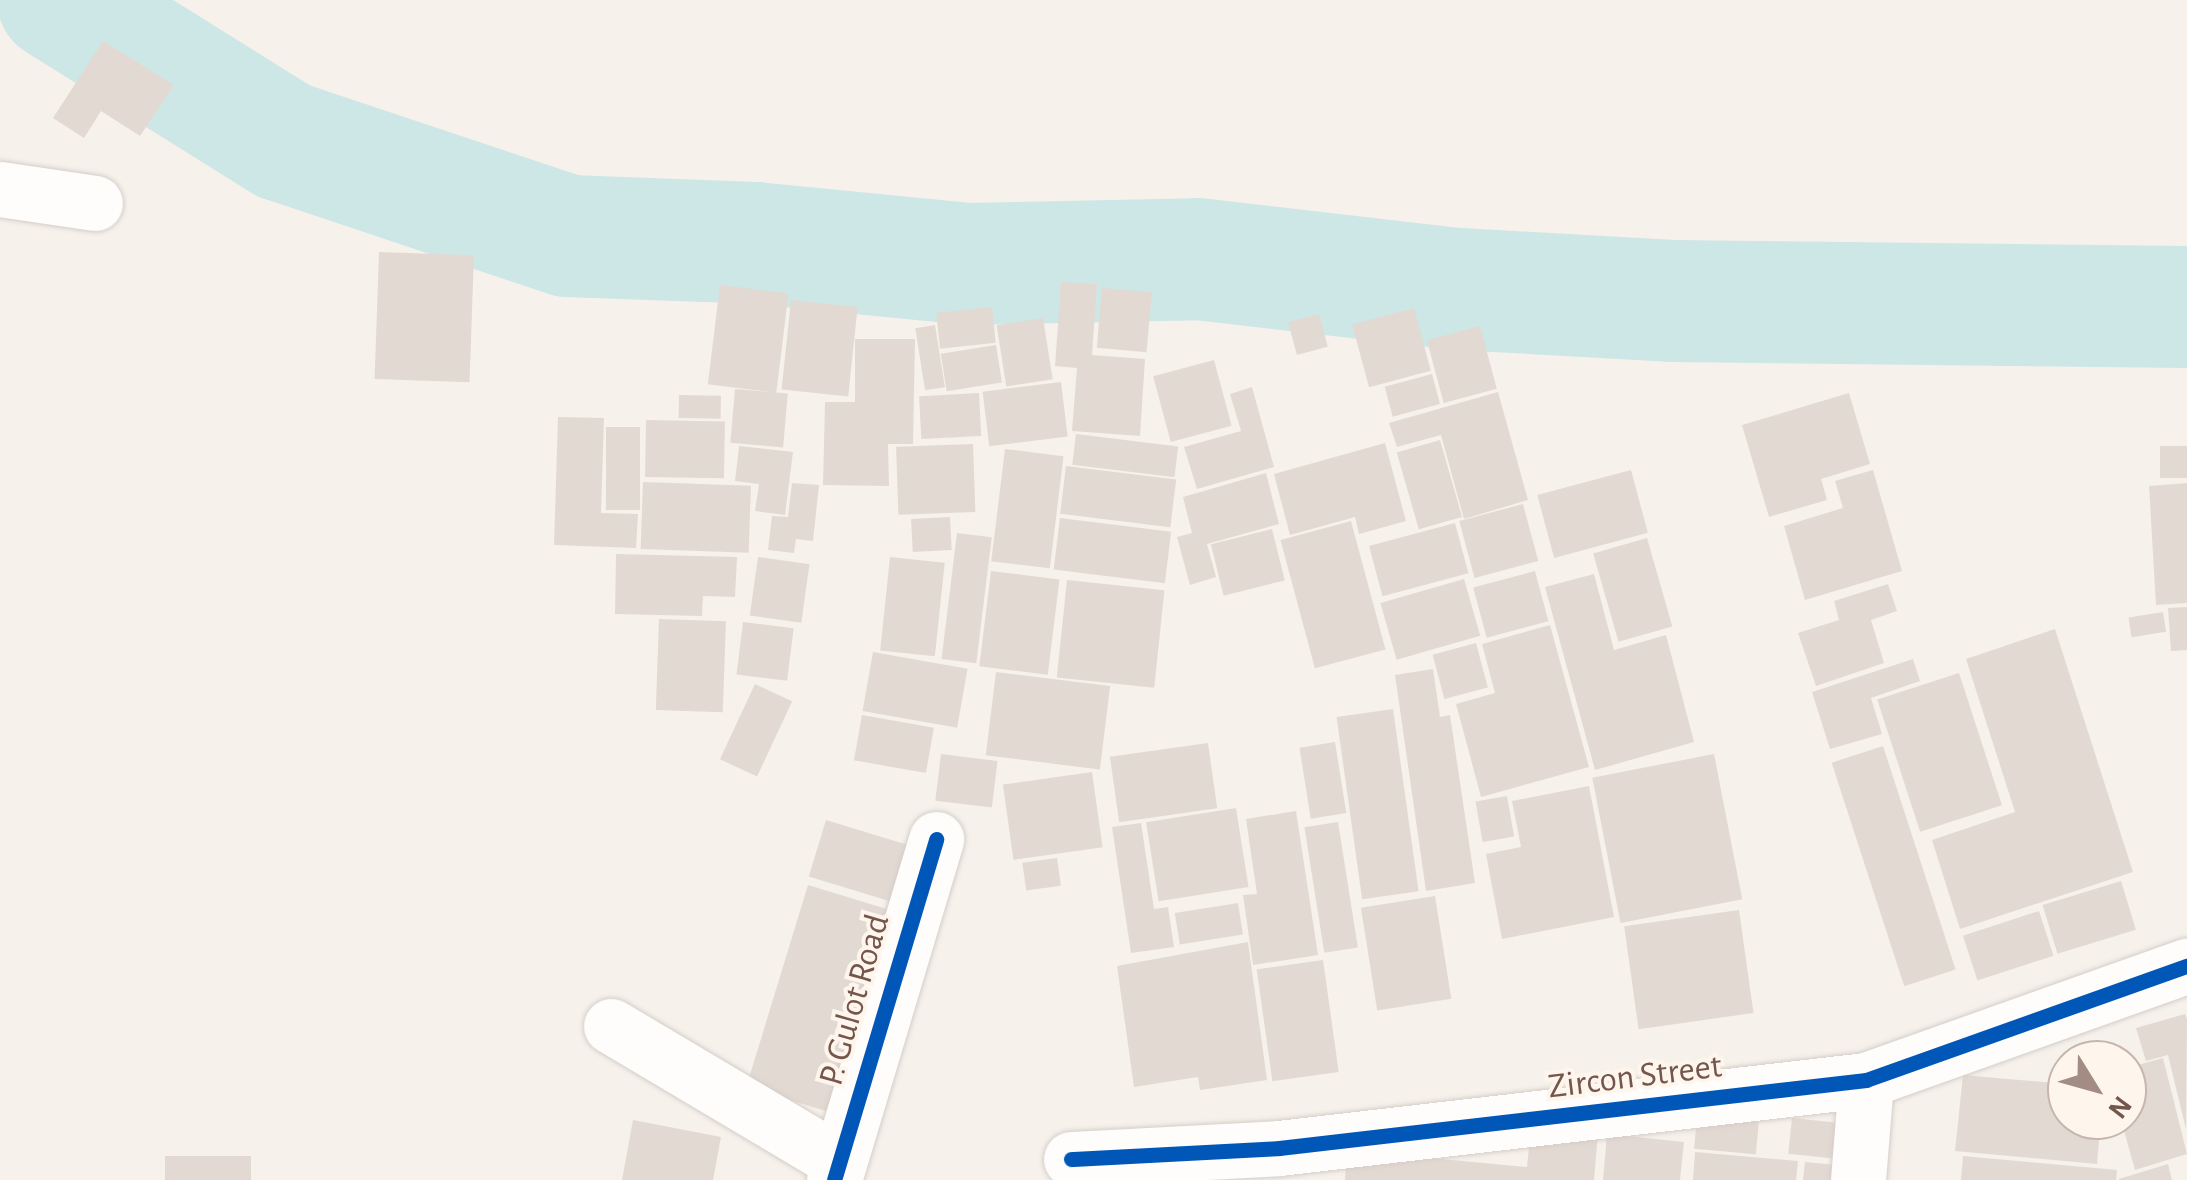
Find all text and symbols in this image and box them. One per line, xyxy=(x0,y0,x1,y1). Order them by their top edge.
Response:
street label: P. Gulot Road xyxy=(811,910,899,1090)
north arrow xyxy=(2047,1040,2147,1140)
street label: Zircon Street xyxy=(1546,1046,1724,1108)
text: N xyxy=(2102,1091,2136,1123)

